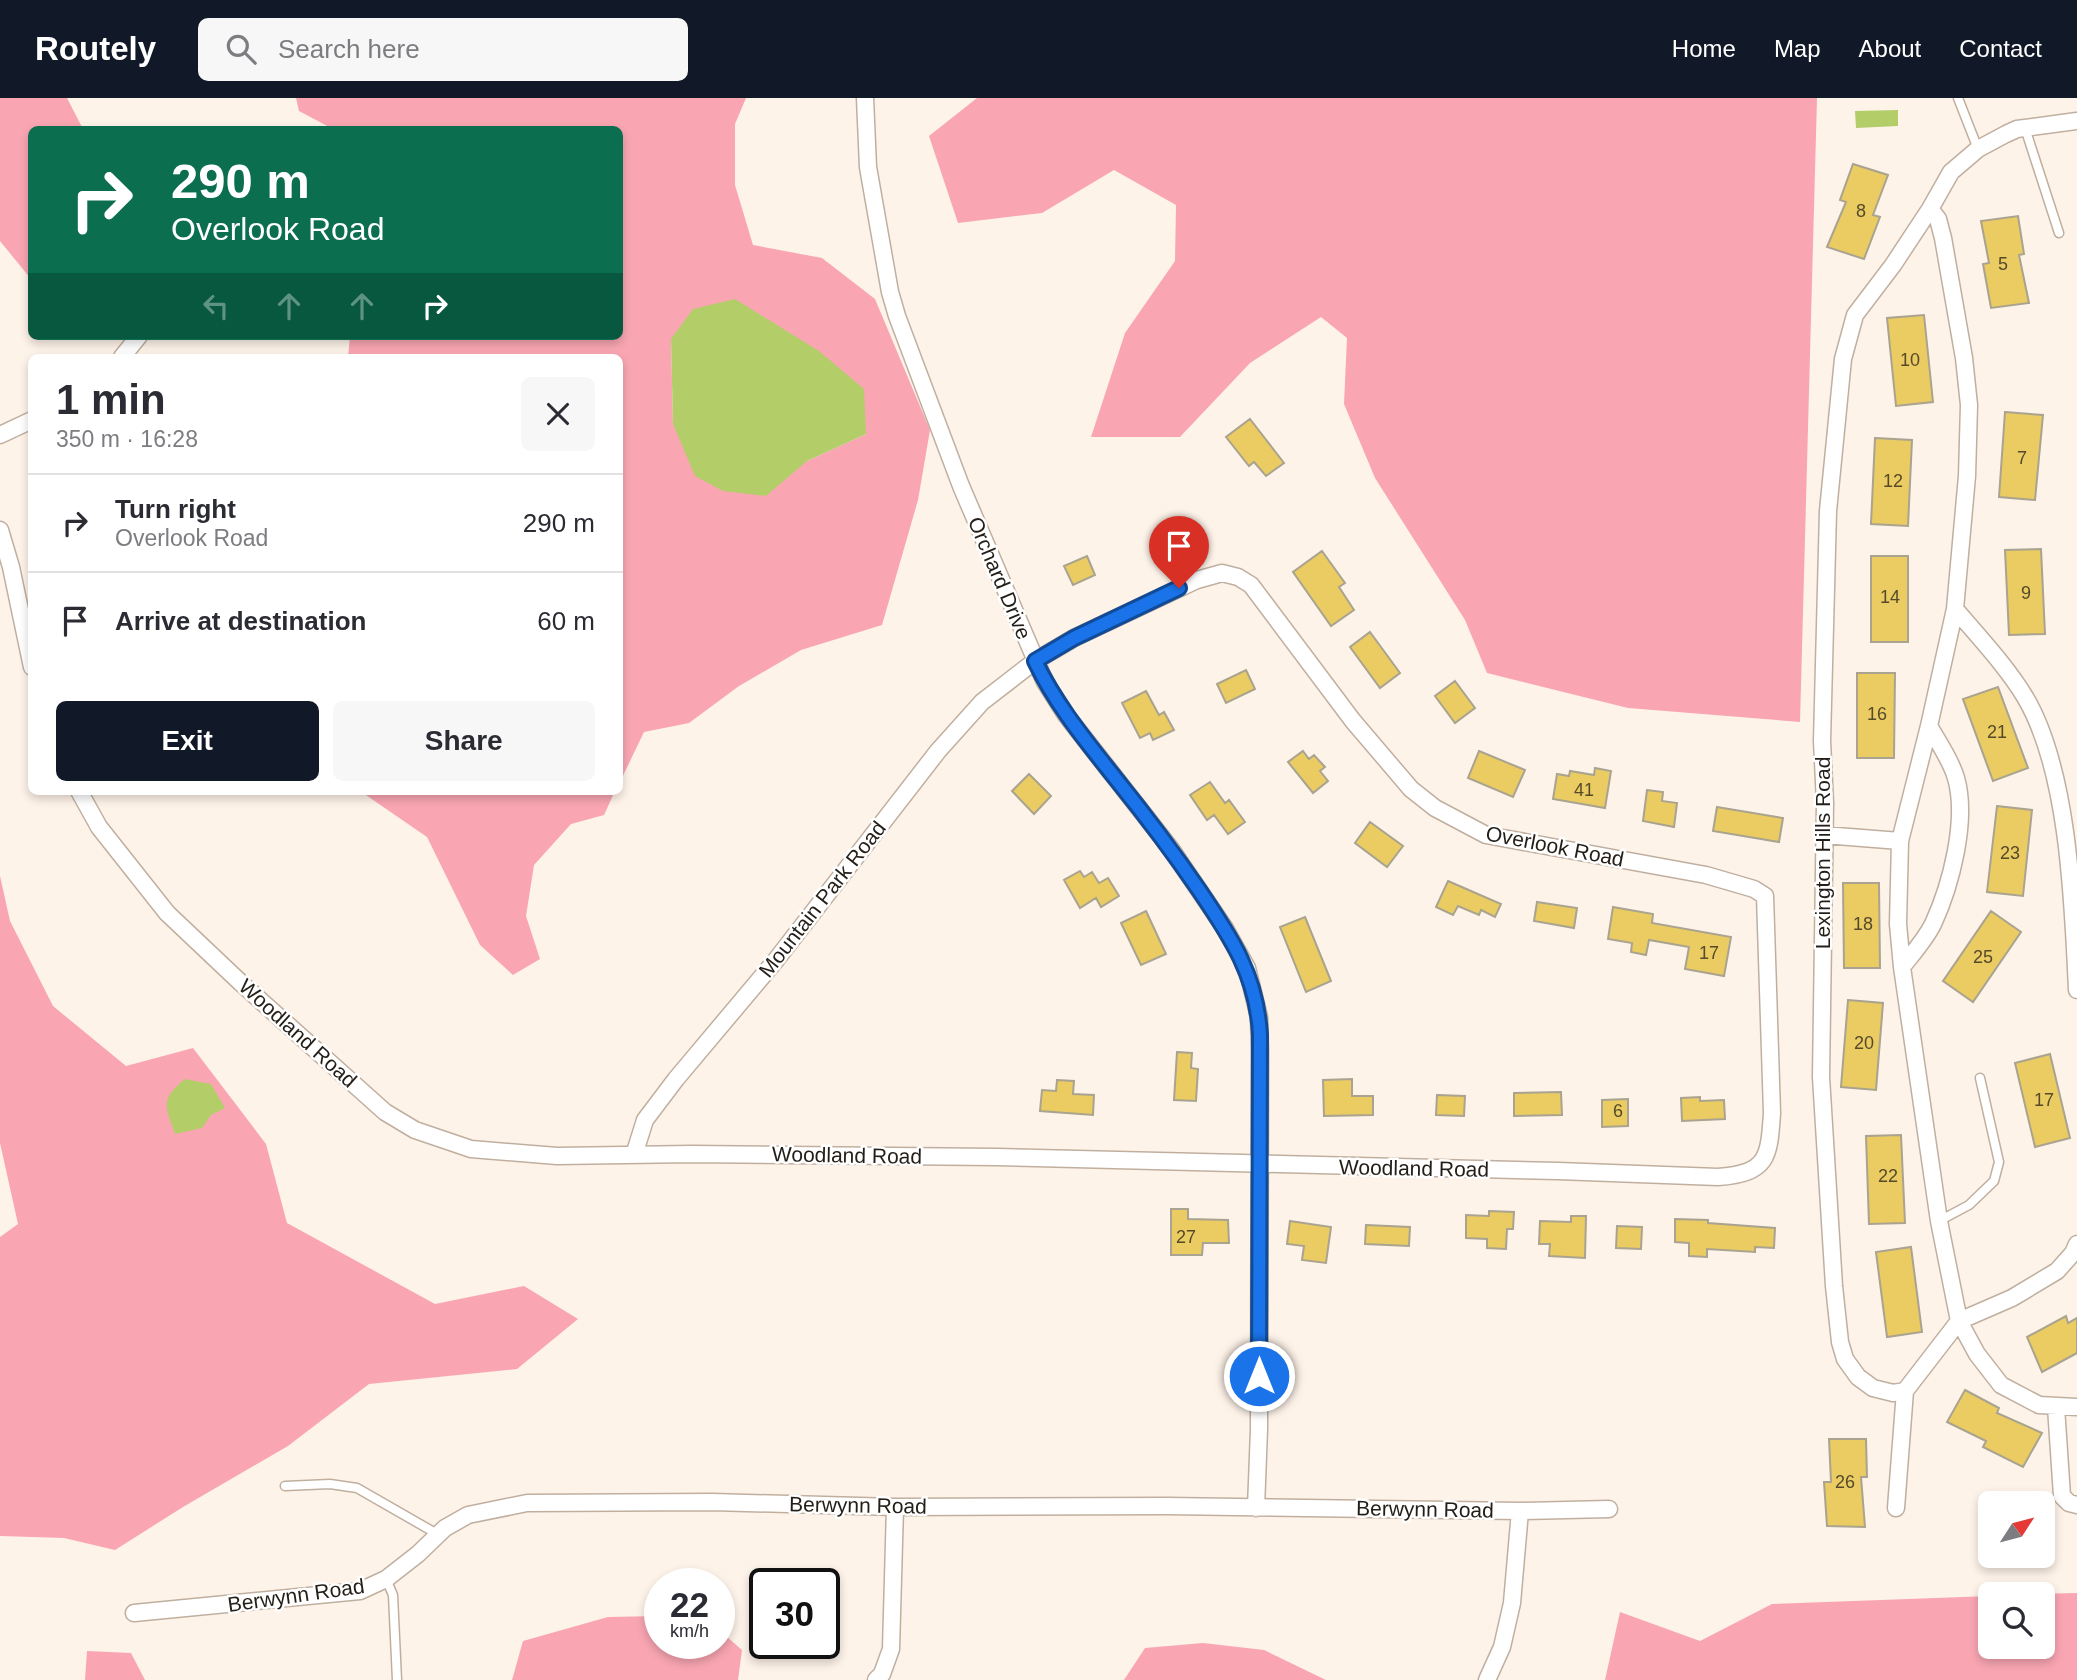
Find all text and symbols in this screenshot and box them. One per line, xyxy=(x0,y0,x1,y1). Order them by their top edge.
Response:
search box xyxy=(198,18,688,81)
text: Routely xyxy=(35,30,156,67)
icon: search xyxy=(222,30,260,68)
text: Search here xyxy=(278,34,420,64)
text: Home xyxy=(1672,35,1736,62)
text: Map xyxy=(1774,35,1821,62)
text: About xyxy=(1859,35,1921,62)
text: Contact xyxy=(1959,35,2042,62)
icon: right xyxy=(56,154,147,245)
text: 290 m xyxy=(171,154,310,208)
house number: 8 xyxy=(1856,201,1866,221)
text: Overlook Road xyxy=(171,211,384,247)
house number: 5 xyxy=(1998,254,2008,274)
icon: left xyxy=(197,287,235,325)
icon: ahead xyxy=(270,287,308,325)
icon: ahead xyxy=(343,287,381,325)
icon: right xyxy=(416,287,454,325)
house number: 10 xyxy=(1900,350,1920,370)
text: 1 min xyxy=(56,376,166,423)
button: close xyxy=(521,377,595,451)
text: 350 m · 16:28 xyxy=(56,426,198,452)
house number: 7 xyxy=(2017,448,2027,468)
house number: 12 xyxy=(1883,471,1903,491)
text: Turn right xyxy=(115,494,236,524)
icon: right xyxy=(56,504,94,542)
text: 290 m xyxy=(523,508,595,538)
street label: Orchard Drive xyxy=(964,513,1036,643)
pin xyxy=(1149,516,1209,588)
text: Overlook Road xyxy=(115,525,268,551)
icon: arrive xyxy=(1160,527,1198,565)
house number: 9 xyxy=(2021,583,2031,603)
house number: 14 xyxy=(1880,587,1900,607)
icon: arrive xyxy=(56,602,94,640)
text: Arrive at destination xyxy=(115,606,366,636)
text: 60 m xyxy=(537,606,595,636)
button: Exit xyxy=(56,701,319,781)
button: Share xyxy=(333,701,595,781)
house number: 16 xyxy=(1867,704,1887,724)
house number: 21 xyxy=(1987,722,2007,742)
street label: Lexington Hills Road xyxy=(1811,757,1834,949)
house number: 41 xyxy=(1574,780,1594,800)
street label: Mountain Park Road xyxy=(754,816,890,982)
street label: Overlook Road xyxy=(1484,821,1626,871)
house number: 23 xyxy=(2000,843,2020,863)
house number: 18 xyxy=(1853,914,1873,934)
house number: 17 xyxy=(1699,943,1719,963)
house number: 25 xyxy=(1973,947,1993,967)
street label: Woodland Road xyxy=(234,974,362,1092)
house number: 20 xyxy=(1854,1033,1874,1053)
house number: 17 xyxy=(2034,1090,2054,1110)
house number: 6 xyxy=(1613,1101,1623,1121)
street label: Woodland Road xyxy=(772,1142,922,1168)
street label: Woodland Road xyxy=(1339,1155,1489,1181)
house number: 22 xyxy=(1878,1166,1898,1186)
house number: 27 xyxy=(1176,1227,1196,1247)
position arrow xyxy=(1222,1339,1296,1413)
house number: 26 xyxy=(1835,1472,1855,1492)
north arrow xyxy=(1978,1491,2054,1568)
map controls xyxy=(1978,1491,2055,1659)
street label: Berwynn Road xyxy=(789,1492,927,1518)
street label: Berwynn Road xyxy=(1356,1496,1494,1522)
speed limit sign: 30 xyxy=(749,1568,840,1659)
street label: Berwynn Road xyxy=(226,1574,366,1616)
button: search xyxy=(1978,1582,2055,1659)
text: 22 xyxy=(670,1585,709,1624)
text: km/h xyxy=(670,1621,709,1641)

